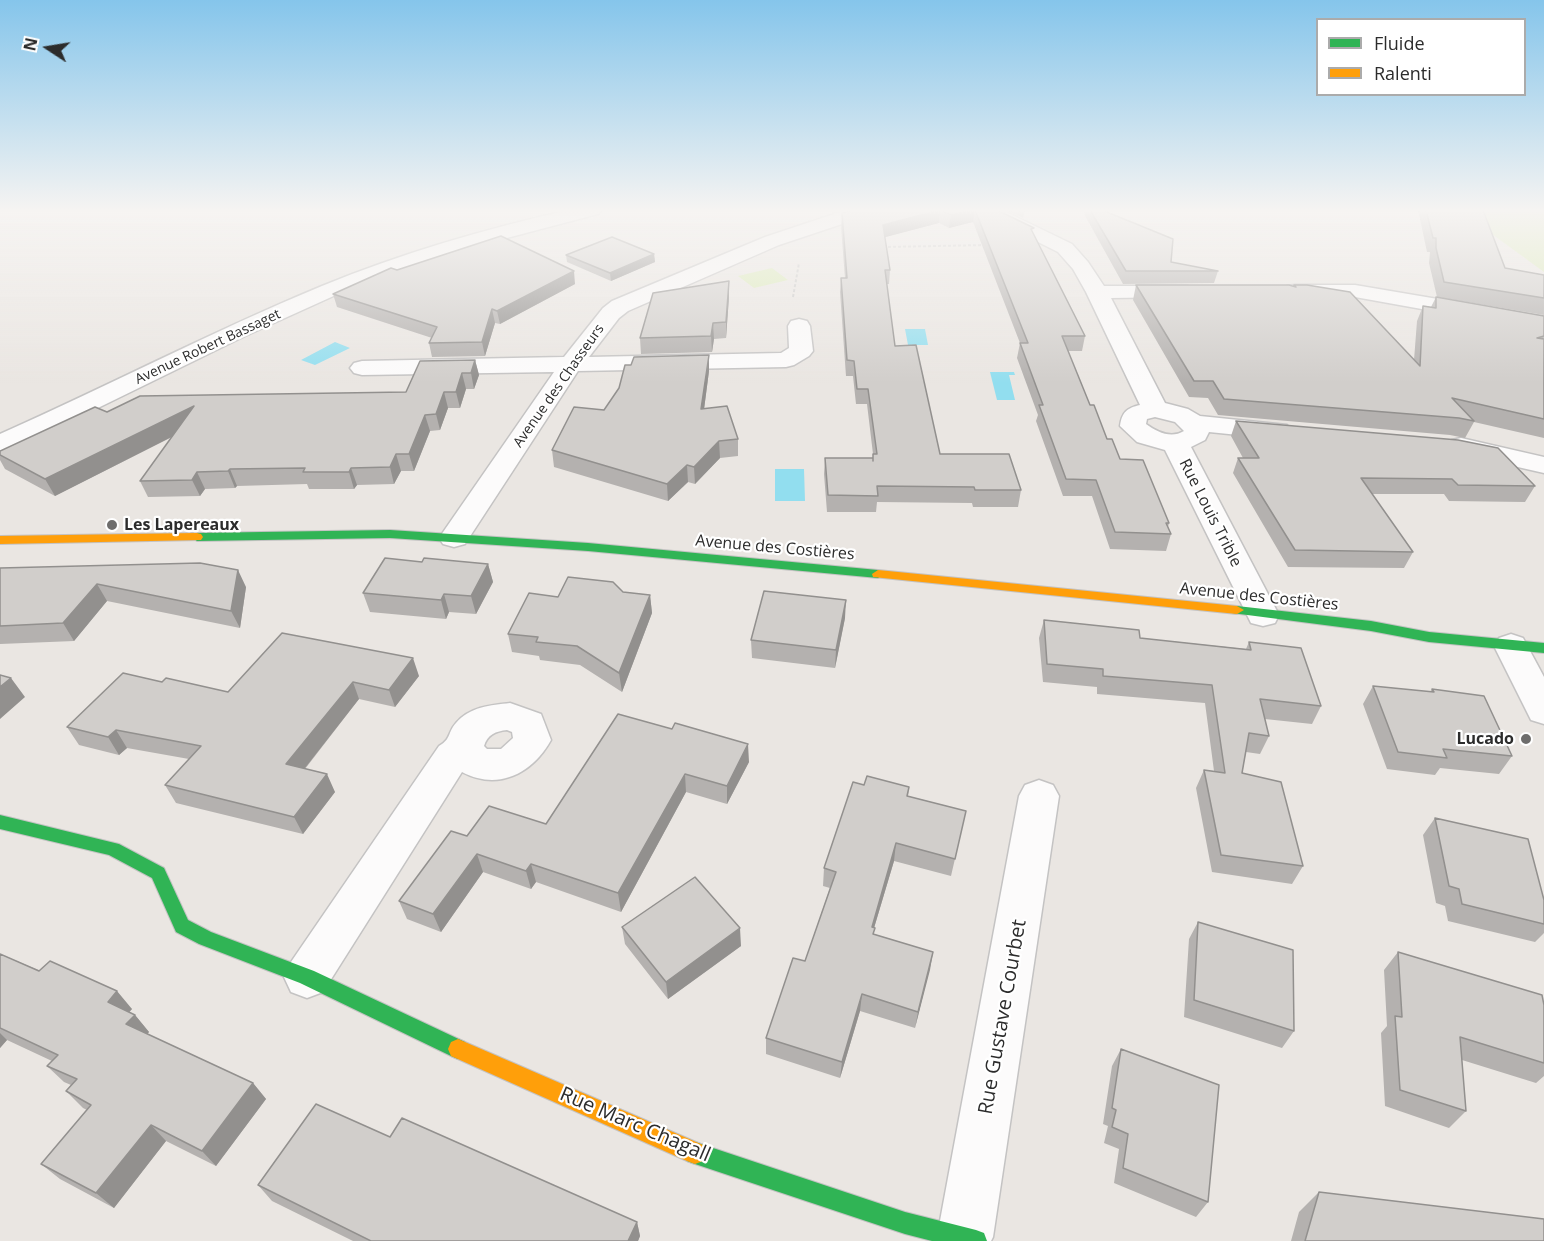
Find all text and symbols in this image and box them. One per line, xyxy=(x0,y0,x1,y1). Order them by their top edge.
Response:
north arrow xyxy=(18,18,78,78)
legend xyxy=(1316,18,1526,96)
text: Fluide xyxy=(1374,31,1425,55)
text: N xyxy=(18,36,43,53)
text: Ralenti xyxy=(1374,61,1432,85)
street label: Avenue Robert Bassaget xyxy=(133,306,283,388)
street label: Avenue des Chasseurs xyxy=(510,321,608,451)
street label: Rue Louis Trible xyxy=(1175,456,1245,570)
place label: Les Lapereaux xyxy=(124,515,239,535)
marker: Les Lapereaux xyxy=(105,518,119,532)
street label: Avenue des Costières xyxy=(695,531,855,565)
street label: Avenue des Costières xyxy=(1179,579,1339,615)
place label: Lucado xyxy=(1457,729,1514,749)
marker: Lucado xyxy=(1519,732,1533,746)
street label: Rue Gustave Courbet xyxy=(974,918,1032,1116)
street label: Rue Marc Chagall xyxy=(556,1082,714,1168)

